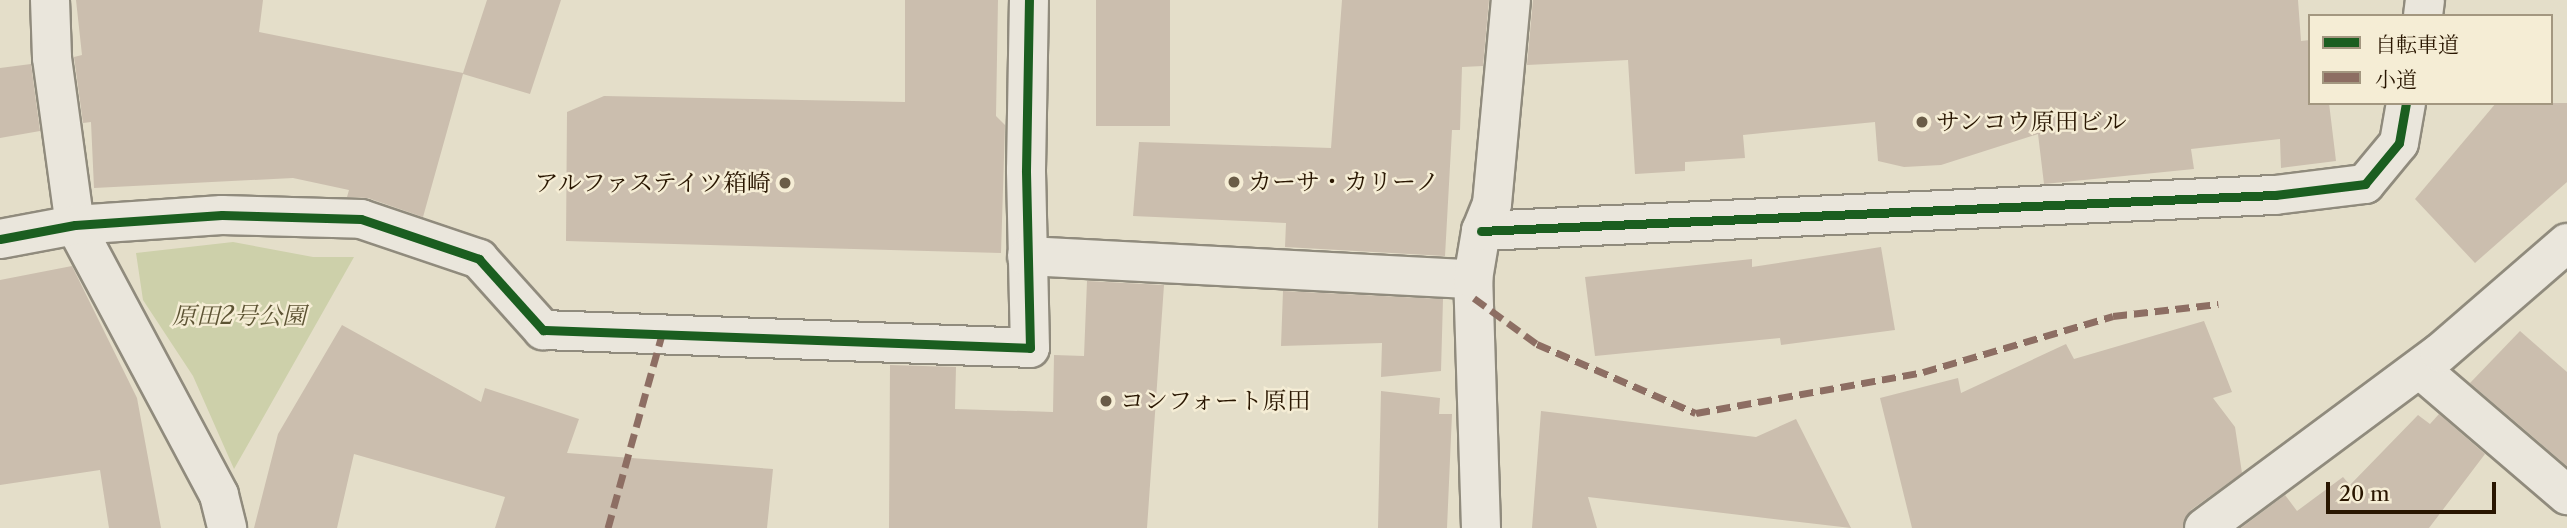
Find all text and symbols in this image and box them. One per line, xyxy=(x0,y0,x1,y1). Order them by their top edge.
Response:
legend xyxy=(2308,14,2553,105)
text: 自転車道 xyxy=(2375,32,2459,57)
text: 小道 xyxy=(2375,67,2417,92)
place label: サンコウ原田ビル xyxy=(1936,108,2128,136)
marker: サンコウ原田ビル xyxy=(1914,114,1930,130)
place label: カーサ・カリーノ xyxy=(1248,168,1440,196)
place label: アルファステイツ箱崎 xyxy=(531,169,771,197)
marker: カーサ・カリーノ xyxy=(1226,174,1242,190)
marker: アルファステイツ箱崎 xyxy=(777,175,793,191)
park label: 原田2号公園 xyxy=(172,302,306,330)
place label: コンフォート原田 xyxy=(1120,387,1312,415)
marker: コンフォート原田 xyxy=(1098,393,1114,409)
scale bar xyxy=(2329,468,2499,512)
text: 20 m xyxy=(2339,481,2390,506)

